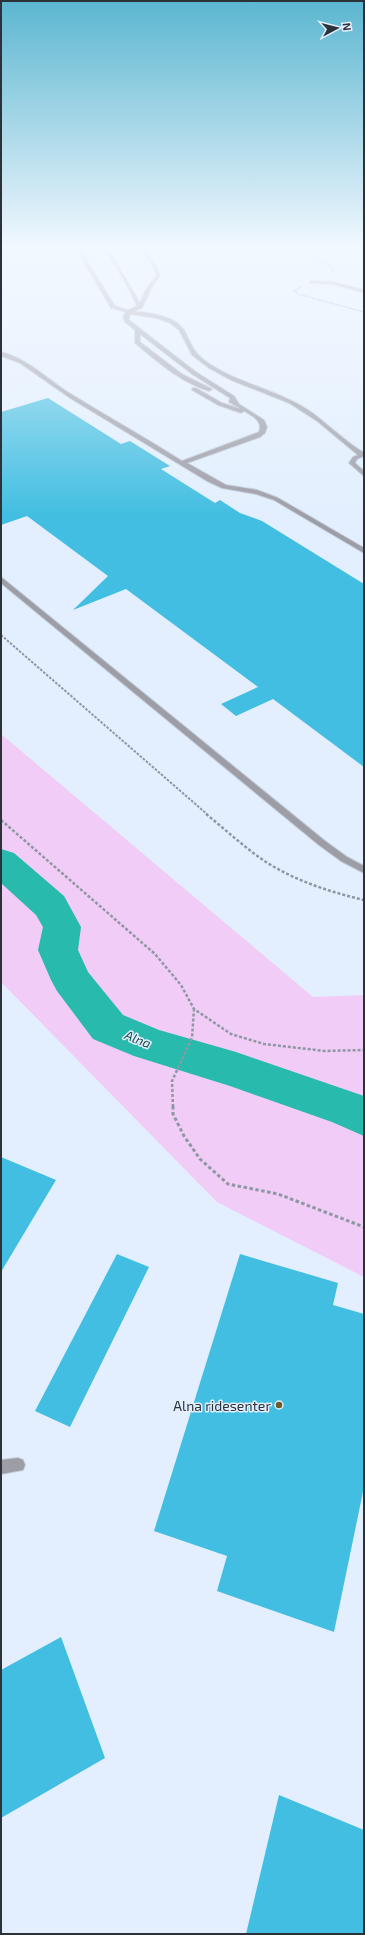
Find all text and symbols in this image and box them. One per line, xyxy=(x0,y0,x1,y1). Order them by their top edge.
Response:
north arrow xyxy=(317,8,357,48)
text: N xyxy=(340,22,354,32)
water label: Alna xyxy=(122,1026,153,1051)
place label: Alna ridesenter xyxy=(173,1397,271,1414)
marker: Alna ridesenter xyxy=(274,1400,284,1410)

